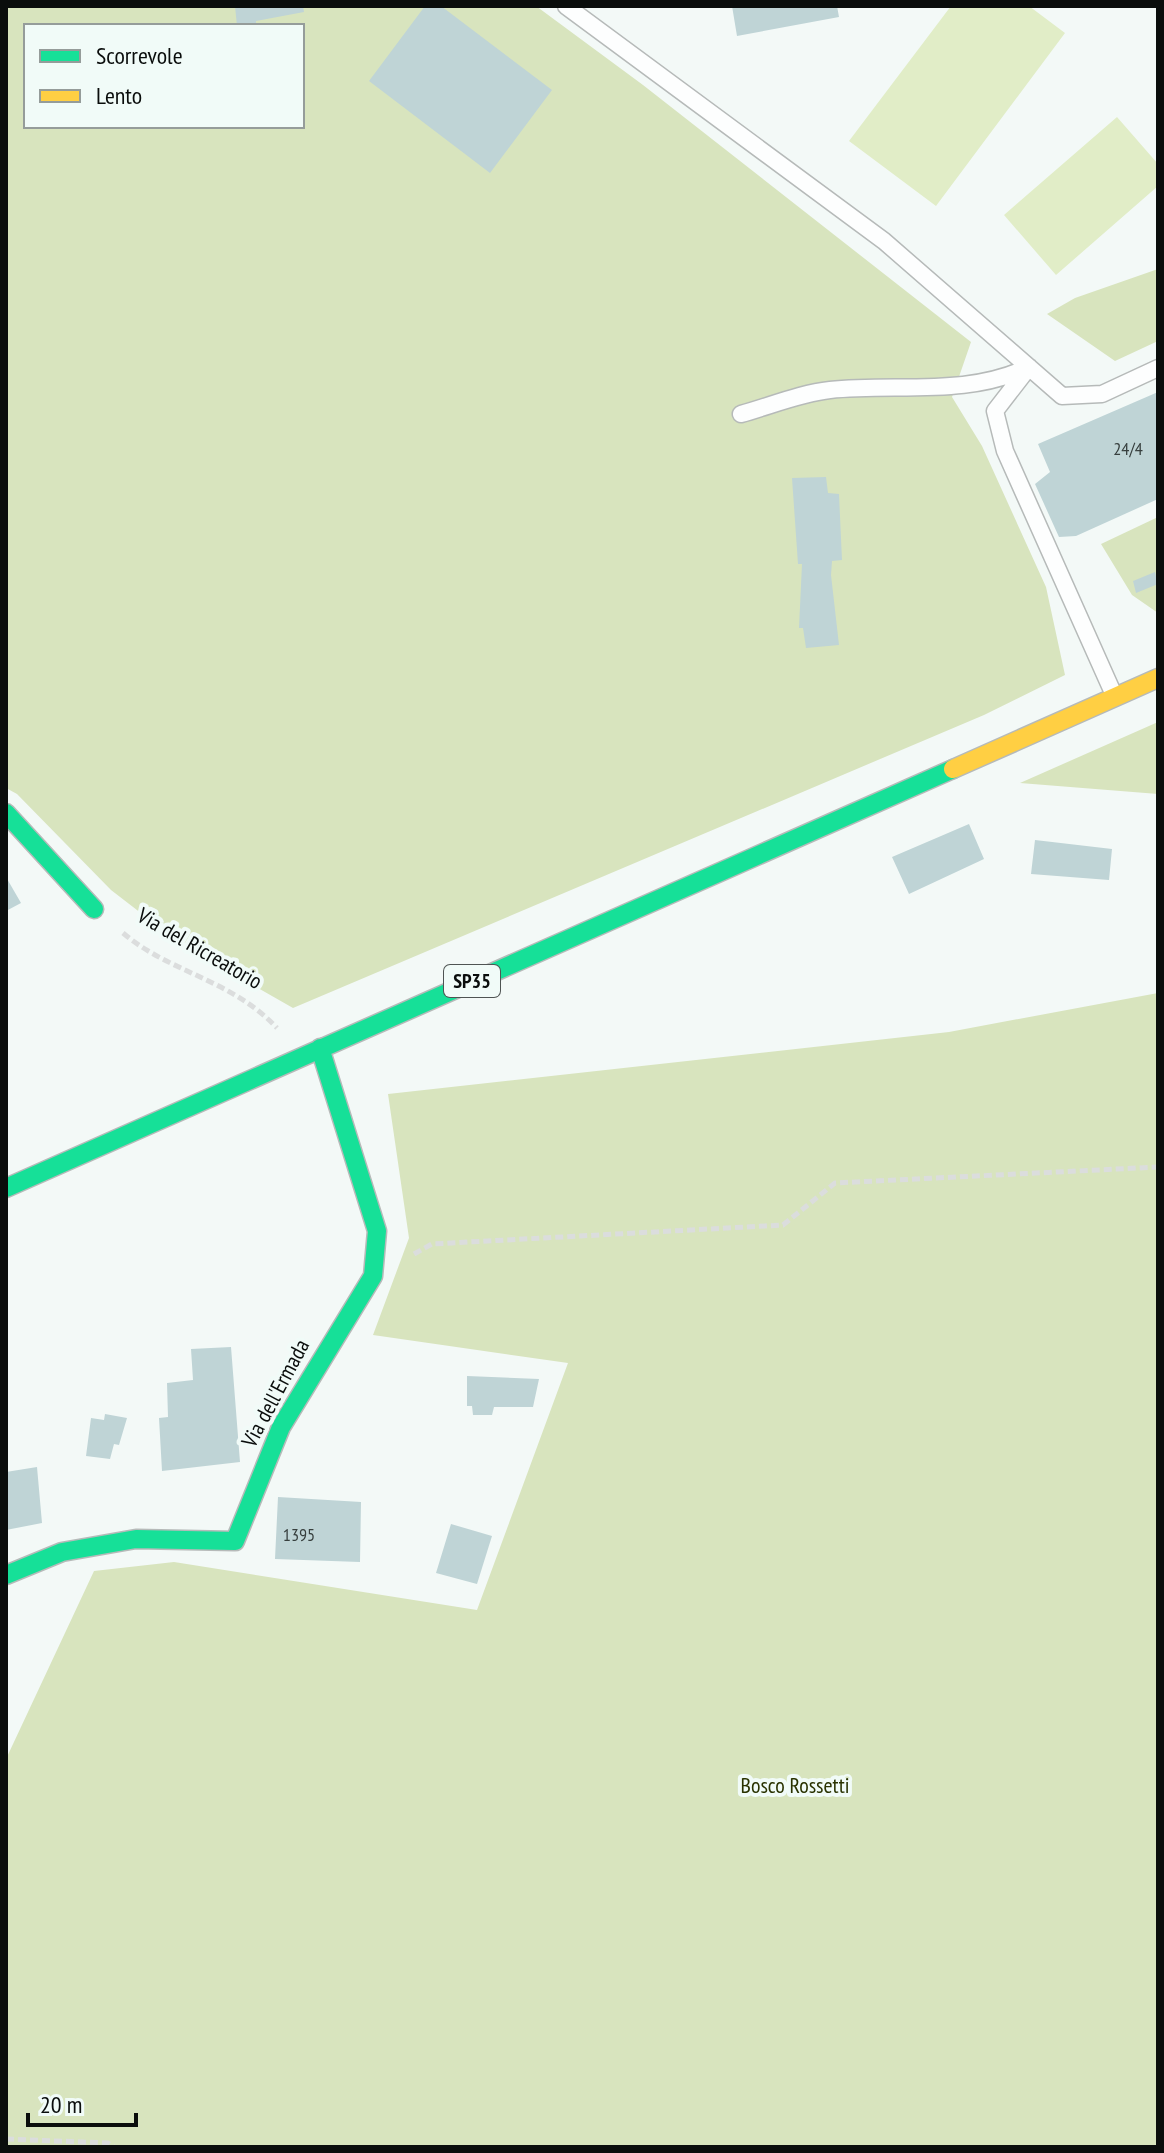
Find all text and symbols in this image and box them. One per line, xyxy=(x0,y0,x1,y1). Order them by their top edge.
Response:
legend xyxy=(24,24,304,128)
text: Scorrevole xyxy=(96,40,183,71)
text: Lento xyxy=(96,80,142,111)
house number: 24/4 xyxy=(1113,437,1143,460)
street label: Via del Ricreatorio xyxy=(132,900,267,995)
road number: SP35 xyxy=(444,965,500,997)
street label: Via dell'Ermada xyxy=(234,1334,315,1453)
house number: 1395 xyxy=(283,1523,315,1546)
park label: Bosco Rossetti xyxy=(741,1771,849,1799)
scale bar xyxy=(28,2077,136,2127)
text: 20 m xyxy=(40,2089,82,2120)

